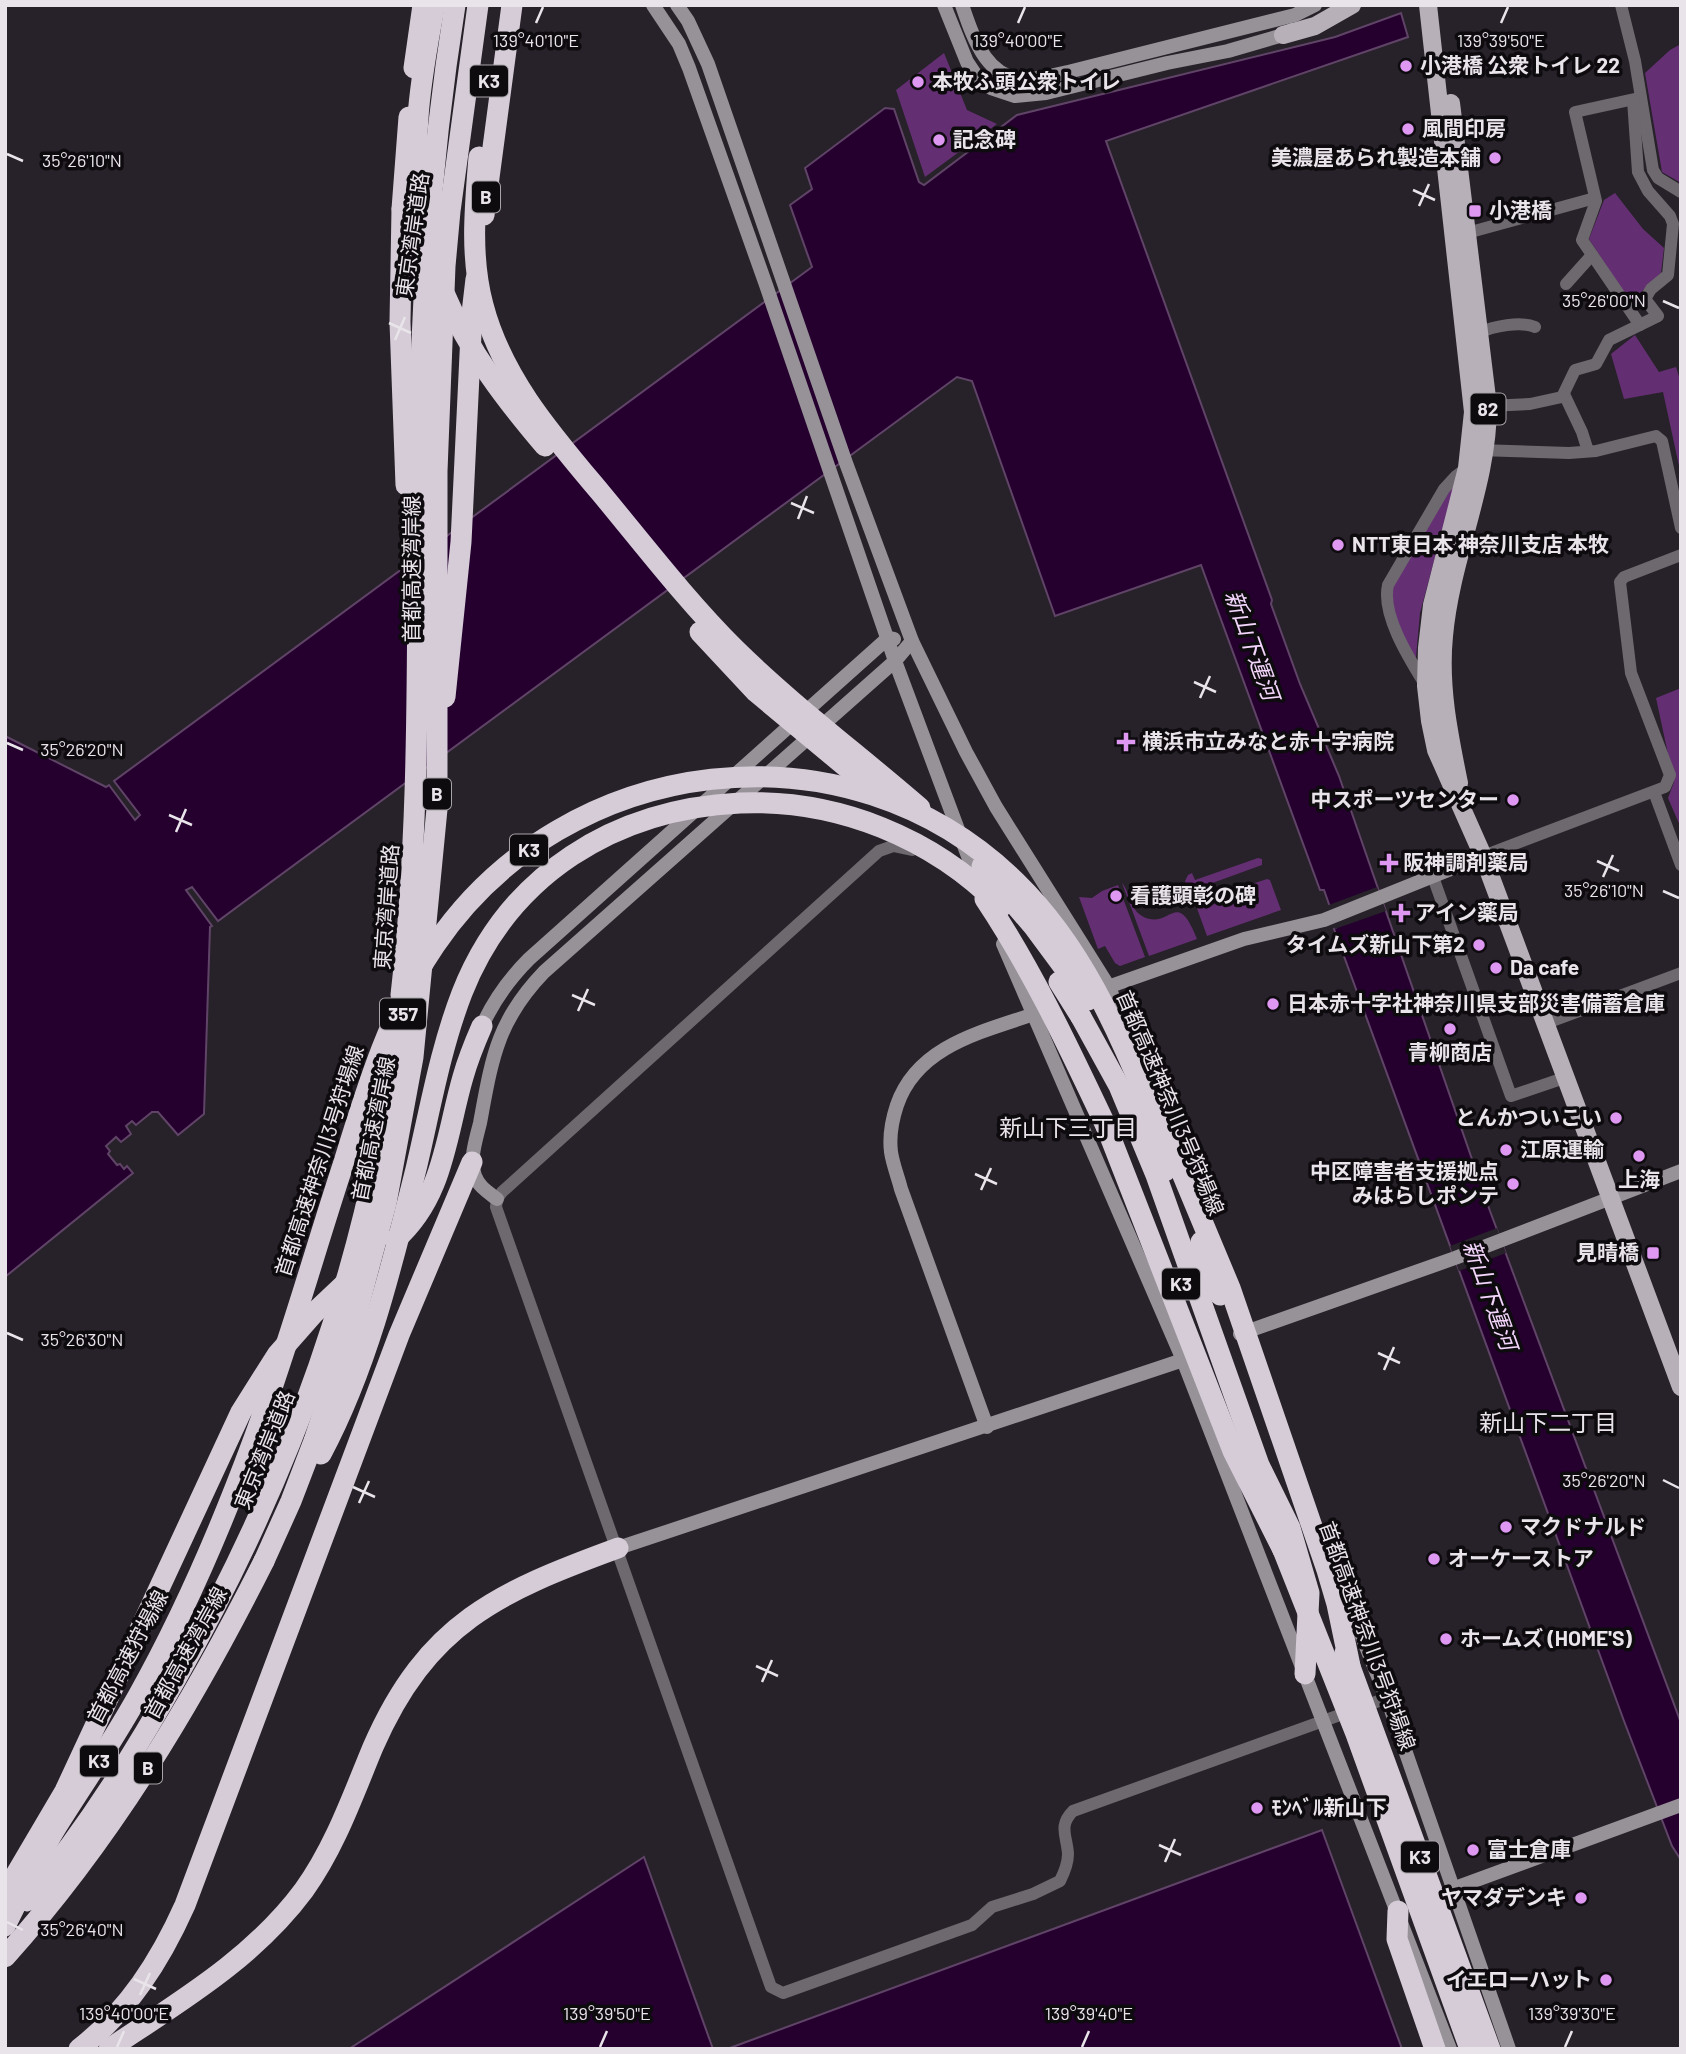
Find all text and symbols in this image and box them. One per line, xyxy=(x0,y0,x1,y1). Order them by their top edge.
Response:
text: 139°40'10"E xyxy=(493,29,579,51)
text: 139°40'00"E xyxy=(973,29,1063,51)
text: 139°39'50"E xyxy=(1457,29,1545,51)
place label: 小港橋 公衆トイレ 22 xyxy=(1420,52,1620,77)
marker: 小港橋 公衆トイレ 22 xyxy=(1398,58,1414,74)
road number: K3 xyxy=(470,66,508,96)
place label: 本牧ふ頭公衆トイレ xyxy=(932,68,1121,93)
marker: 本牧ふ頭公衆トイレ xyxy=(910,74,926,90)
place label: 風間印房 xyxy=(1422,115,1506,140)
marker: 風間印房 xyxy=(1400,121,1416,137)
place label: 記念碑 xyxy=(953,126,1016,151)
marker: 記念碑 xyxy=(931,132,947,148)
place label: 美濃屋あられ製造本舗 xyxy=(1271,144,1481,169)
text: 35°26'10"N xyxy=(42,149,122,171)
marker: 美濃屋あられ製造本舗 xyxy=(1487,150,1503,166)
street label: 東京湾岸道路 xyxy=(390,171,433,299)
road number: B xyxy=(472,182,500,212)
place label: 小港橋 xyxy=(1489,197,1552,222)
marker: 小港橋 xyxy=(1467,203,1483,219)
text: 35°26'00"N xyxy=(1562,289,1646,311)
road number: 82 xyxy=(1470,394,1506,424)
street label: 首都高速湾岸線 xyxy=(398,496,423,643)
place label: NTT東日本 神奈川支店 本牧 xyxy=(1352,531,1609,556)
marker: NTT東日本 神奈川支店 本牧 xyxy=(1330,537,1346,553)
water label: 新山下運河 xyxy=(1220,586,1287,707)
place label: 横浜市立みなと赤十字病院 xyxy=(1142,728,1394,753)
marker: 横浜市立みなと赤十字病院 xyxy=(1116,732,1136,752)
text: 35°26'20"N xyxy=(40,738,124,760)
road number: B xyxy=(423,778,451,810)
place label: 中スポーツセンター xyxy=(1310,786,1499,811)
marker: 中スポーツセンター xyxy=(1505,792,1521,808)
road number: K3 xyxy=(510,834,548,866)
street label: 東京湾岸道路 xyxy=(369,843,402,971)
place label: 阪神調剤薬局 xyxy=(1403,849,1529,874)
marker: 阪神調剤薬局 xyxy=(1381,855,1397,871)
text: 35°26'10"N xyxy=(1564,879,1644,901)
place label: 看護顕彰の碑 xyxy=(1130,882,1256,907)
marker: 看護顕彰の碑 xyxy=(1108,888,1124,904)
place label: アイン薬局 xyxy=(1415,899,1519,924)
marker: アイン薬局 xyxy=(1393,905,1409,921)
place label: タイムズ新山下第2 xyxy=(1286,931,1465,956)
marker: タイムズ新山下第2 xyxy=(1471,937,1487,953)
place label: Da cafe xyxy=(1510,954,1579,979)
marker: Da cafe xyxy=(1488,960,1504,976)
street label: 首都高速神奈川3号狩場線 xyxy=(1113,986,1230,1219)
place label: 日本赤十字社神奈川県支部災害備蓄倉庫 xyxy=(1287,990,1665,1015)
marker: 日本赤十字社神奈川県支部災害備蓄倉庫 xyxy=(1265,996,1281,1012)
road number: 357 xyxy=(380,998,426,1030)
marker: 青柳商店 xyxy=(1442,1021,1458,1037)
place label: 青柳商店 xyxy=(1408,1039,1492,1064)
street label: 首都高速神奈川3号狩場線 xyxy=(269,1042,368,1279)
street label: 首都高速湾岸線 xyxy=(346,1054,399,1203)
place label: とんかついこい xyxy=(1455,1104,1602,1129)
marker: とんかついこい xyxy=(1608,1110,1624,1126)
district label: 新山下三丁目 xyxy=(999,1113,1137,1141)
place label: 江原運輸 xyxy=(1520,1136,1604,1161)
marker: 江原運輸 xyxy=(1498,1142,1514,1158)
marker: 上海 xyxy=(1631,1148,1647,1164)
place label: 中区障害者支援拠点 みはらしポンテ xyxy=(1310,1158,1499,1207)
place label: 上海 xyxy=(1618,1166,1660,1191)
marker: 中区障害者支援拠点 みはらしポンテ xyxy=(1505,1176,1521,1192)
water label: 新山下運河 xyxy=(1458,1236,1525,1357)
place label: 見晴橋 xyxy=(1576,1239,1639,1264)
marker: 見晴橋 xyxy=(1645,1245,1661,1261)
road number: K3 xyxy=(1162,1268,1200,1300)
text: 35°26'30"N xyxy=(40,1328,124,1350)
street label: 東京湾岸道路 xyxy=(228,1386,299,1513)
district label: 新山下二丁目 xyxy=(1479,1408,1617,1436)
text: 35°26'20"N xyxy=(1562,1469,1646,1491)
place label: マクドナルド xyxy=(1520,1513,1646,1538)
street label: 首都高速神奈川3号狩場線 xyxy=(1315,1518,1422,1753)
marker: マクドナルド xyxy=(1498,1519,1514,1535)
place label: オーケーストア xyxy=(1448,1545,1594,1570)
marker: オーケーストア xyxy=(1426,1551,1442,1567)
street label: 首都高速湾岸線 xyxy=(138,1582,231,1723)
street label: 首都高速狩場線 xyxy=(81,1586,172,1727)
place label: ホームズ (HOME'S) xyxy=(1460,1625,1632,1650)
marker: ホームズ (HOME'S) xyxy=(1438,1631,1454,1647)
road number: K3 xyxy=(80,1746,118,1777)
road number: B xyxy=(134,1752,162,1784)
place label: ﾓﾝﾍﾞﾙ新山下 xyxy=(1271,1794,1387,1819)
marker: ﾓﾝﾍﾞﾙ新山下 xyxy=(1249,1800,1265,1816)
place label: 富士倉庫 xyxy=(1487,1836,1571,1861)
road number: K3 xyxy=(1401,1842,1439,1872)
marker: 富士倉庫 xyxy=(1465,1842,1481,1858)
place label: ヤマダデンキ xyxy=(1441,1884,1567,1909)
marker: ヤマダデンキ xyxy=(1573,1890,1589,1906)
text: 35°26'40"N xyxy=(40,1918,124,1940)
place label: イエローハット xyxy=(1446,1966,1592,1991)
marker: イエローハット xyxy=(1598,1972,1614,1988)
text: 139°40'00"E xyxy=(79,2002,169,2024)
text: 139°39'50"E xyxy=(563,2002,651,2024)
text: 139°39'40"E xyxy=(1045,2002,1133,2024)
text: 139°39'30"E xyxy=(1528,2002,1616,2024)

